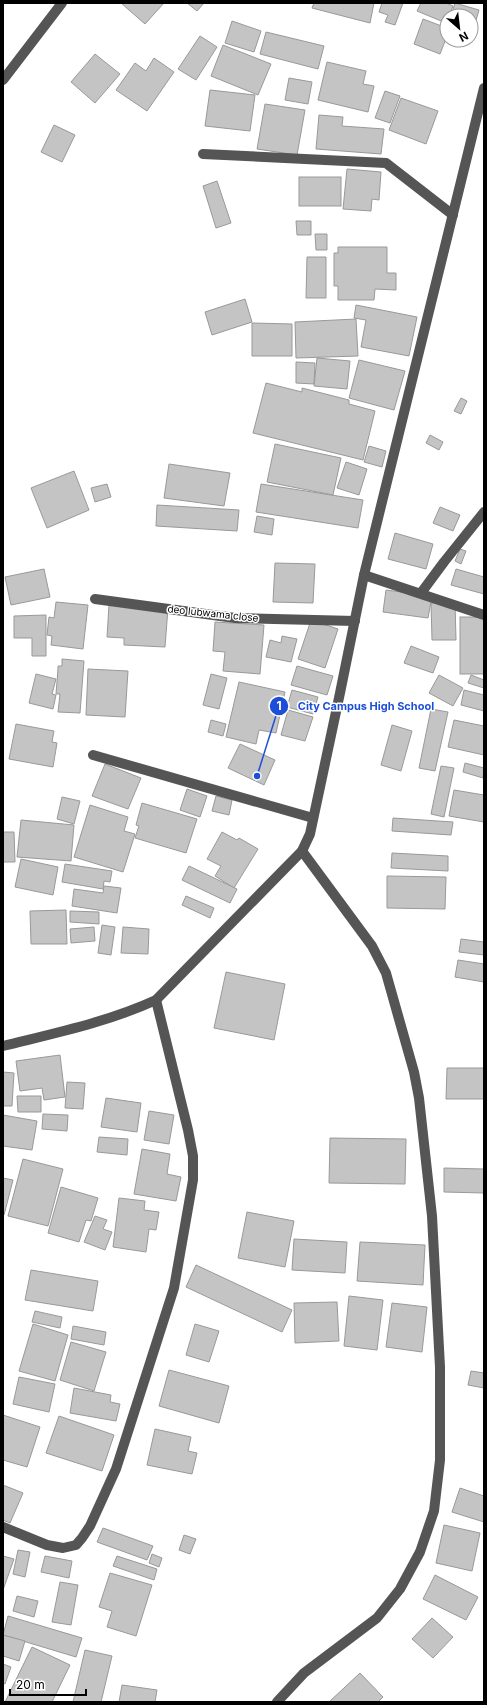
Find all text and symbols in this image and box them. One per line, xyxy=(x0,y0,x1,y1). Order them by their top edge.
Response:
north arrow xyxy=(439,8,479,48)
text: N xyxy=(457,29,471,45)
street label: deo lubwama close xyxy=(167,602,259,624)
callout: City Campus High School xyxy=(269,695,442,718)
text: 1 xyxy=(276,698,282,713)
text: City Campus High School xyxy=(298,699,434,713)
scale bar xyxy=(10,1671,86,1697)
text: 20 m xyxy=(16,1677,45,1692)

